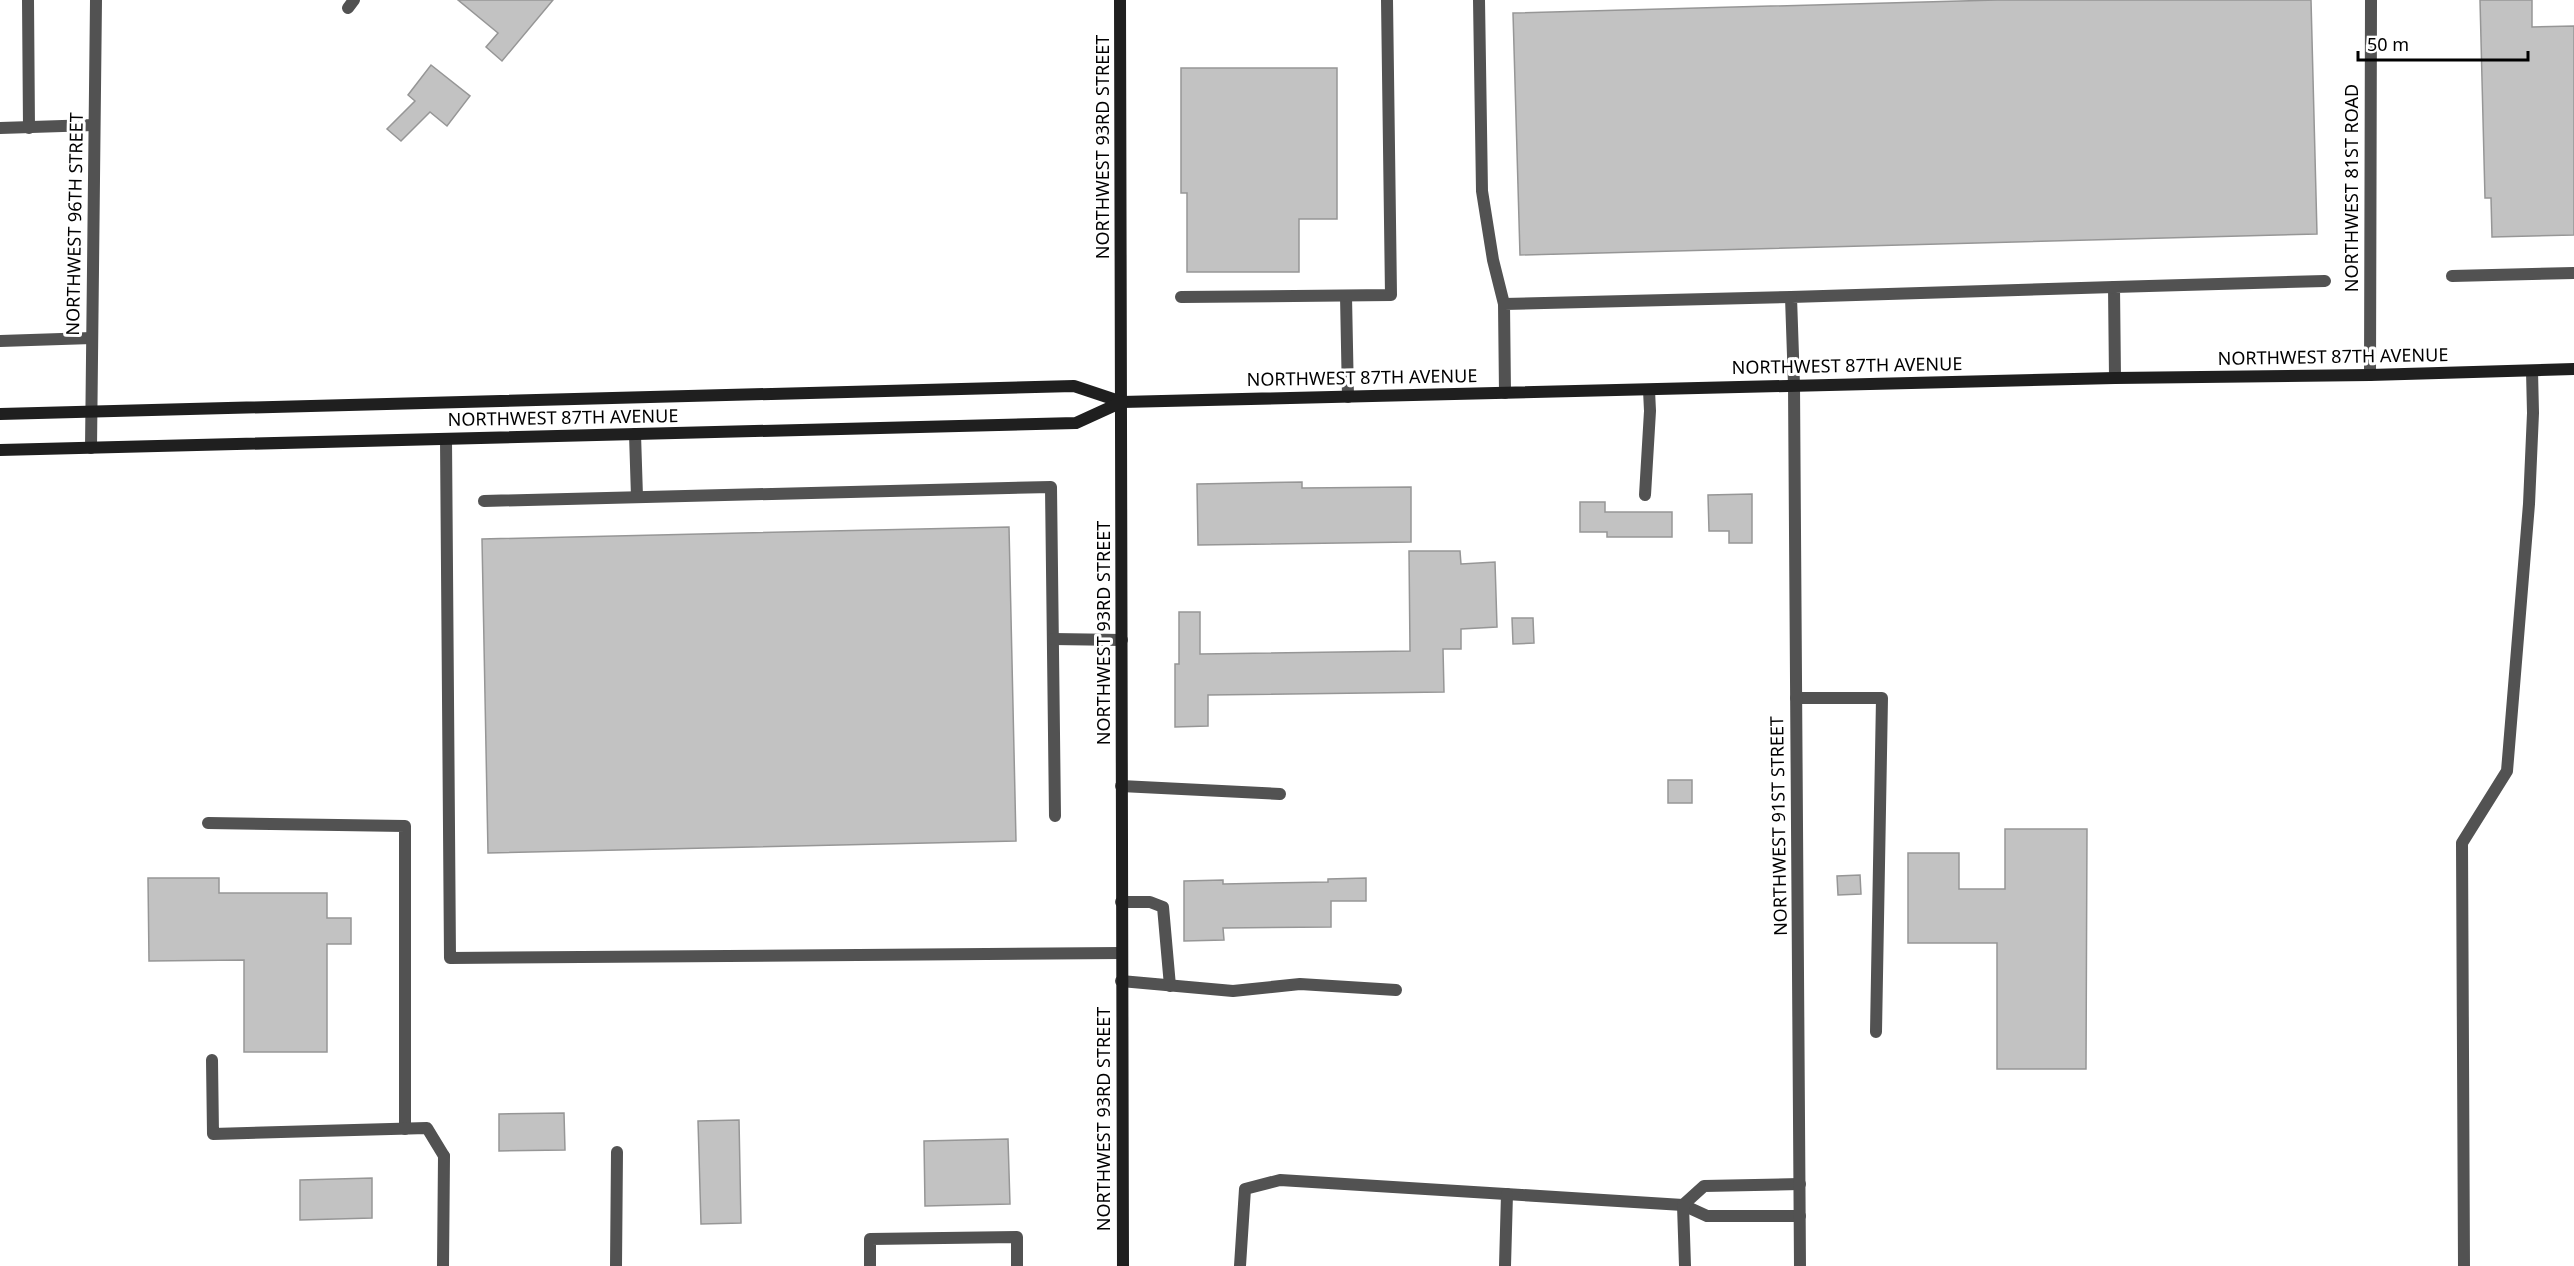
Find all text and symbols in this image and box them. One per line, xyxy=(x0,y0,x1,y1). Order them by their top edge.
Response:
scale bar xyxy=(2358,24,2528,62)
text: 50 m xyxy=(2367,32,2409,56)
street label: NORTHWEST 93RD STREET xyxy=(1090,35,1114,259)
street label: NORTHWEST 81ST ROAD xyxy=(2339,84,2363,292)
street label: NORTHWEST 96TH STREET xyxy=(60,112,88,336)
street label: NORTHWEST 87TH AVENUE xyxy=(2217,342,2449,370)
street label: NORTHWEST 87TH AVENUE xyxy=(1731,351,1963,379)
street label: NORTHWEST 87TH AVENUE xyxy=(1246,363,1478,391)
street label: NORTHWEST 87TH AVENUE xyxy=(447,403,679,431)
street label: NORTHWEST 93RD STREET xyxy=(1091,521,1115,745)
street label: NORTHWEST 91ST STREET xyxy=(1764,716,1792,936)
street label: NORTHWEST 93RD STREET xyxy=(1091,1007,1115,1231)

